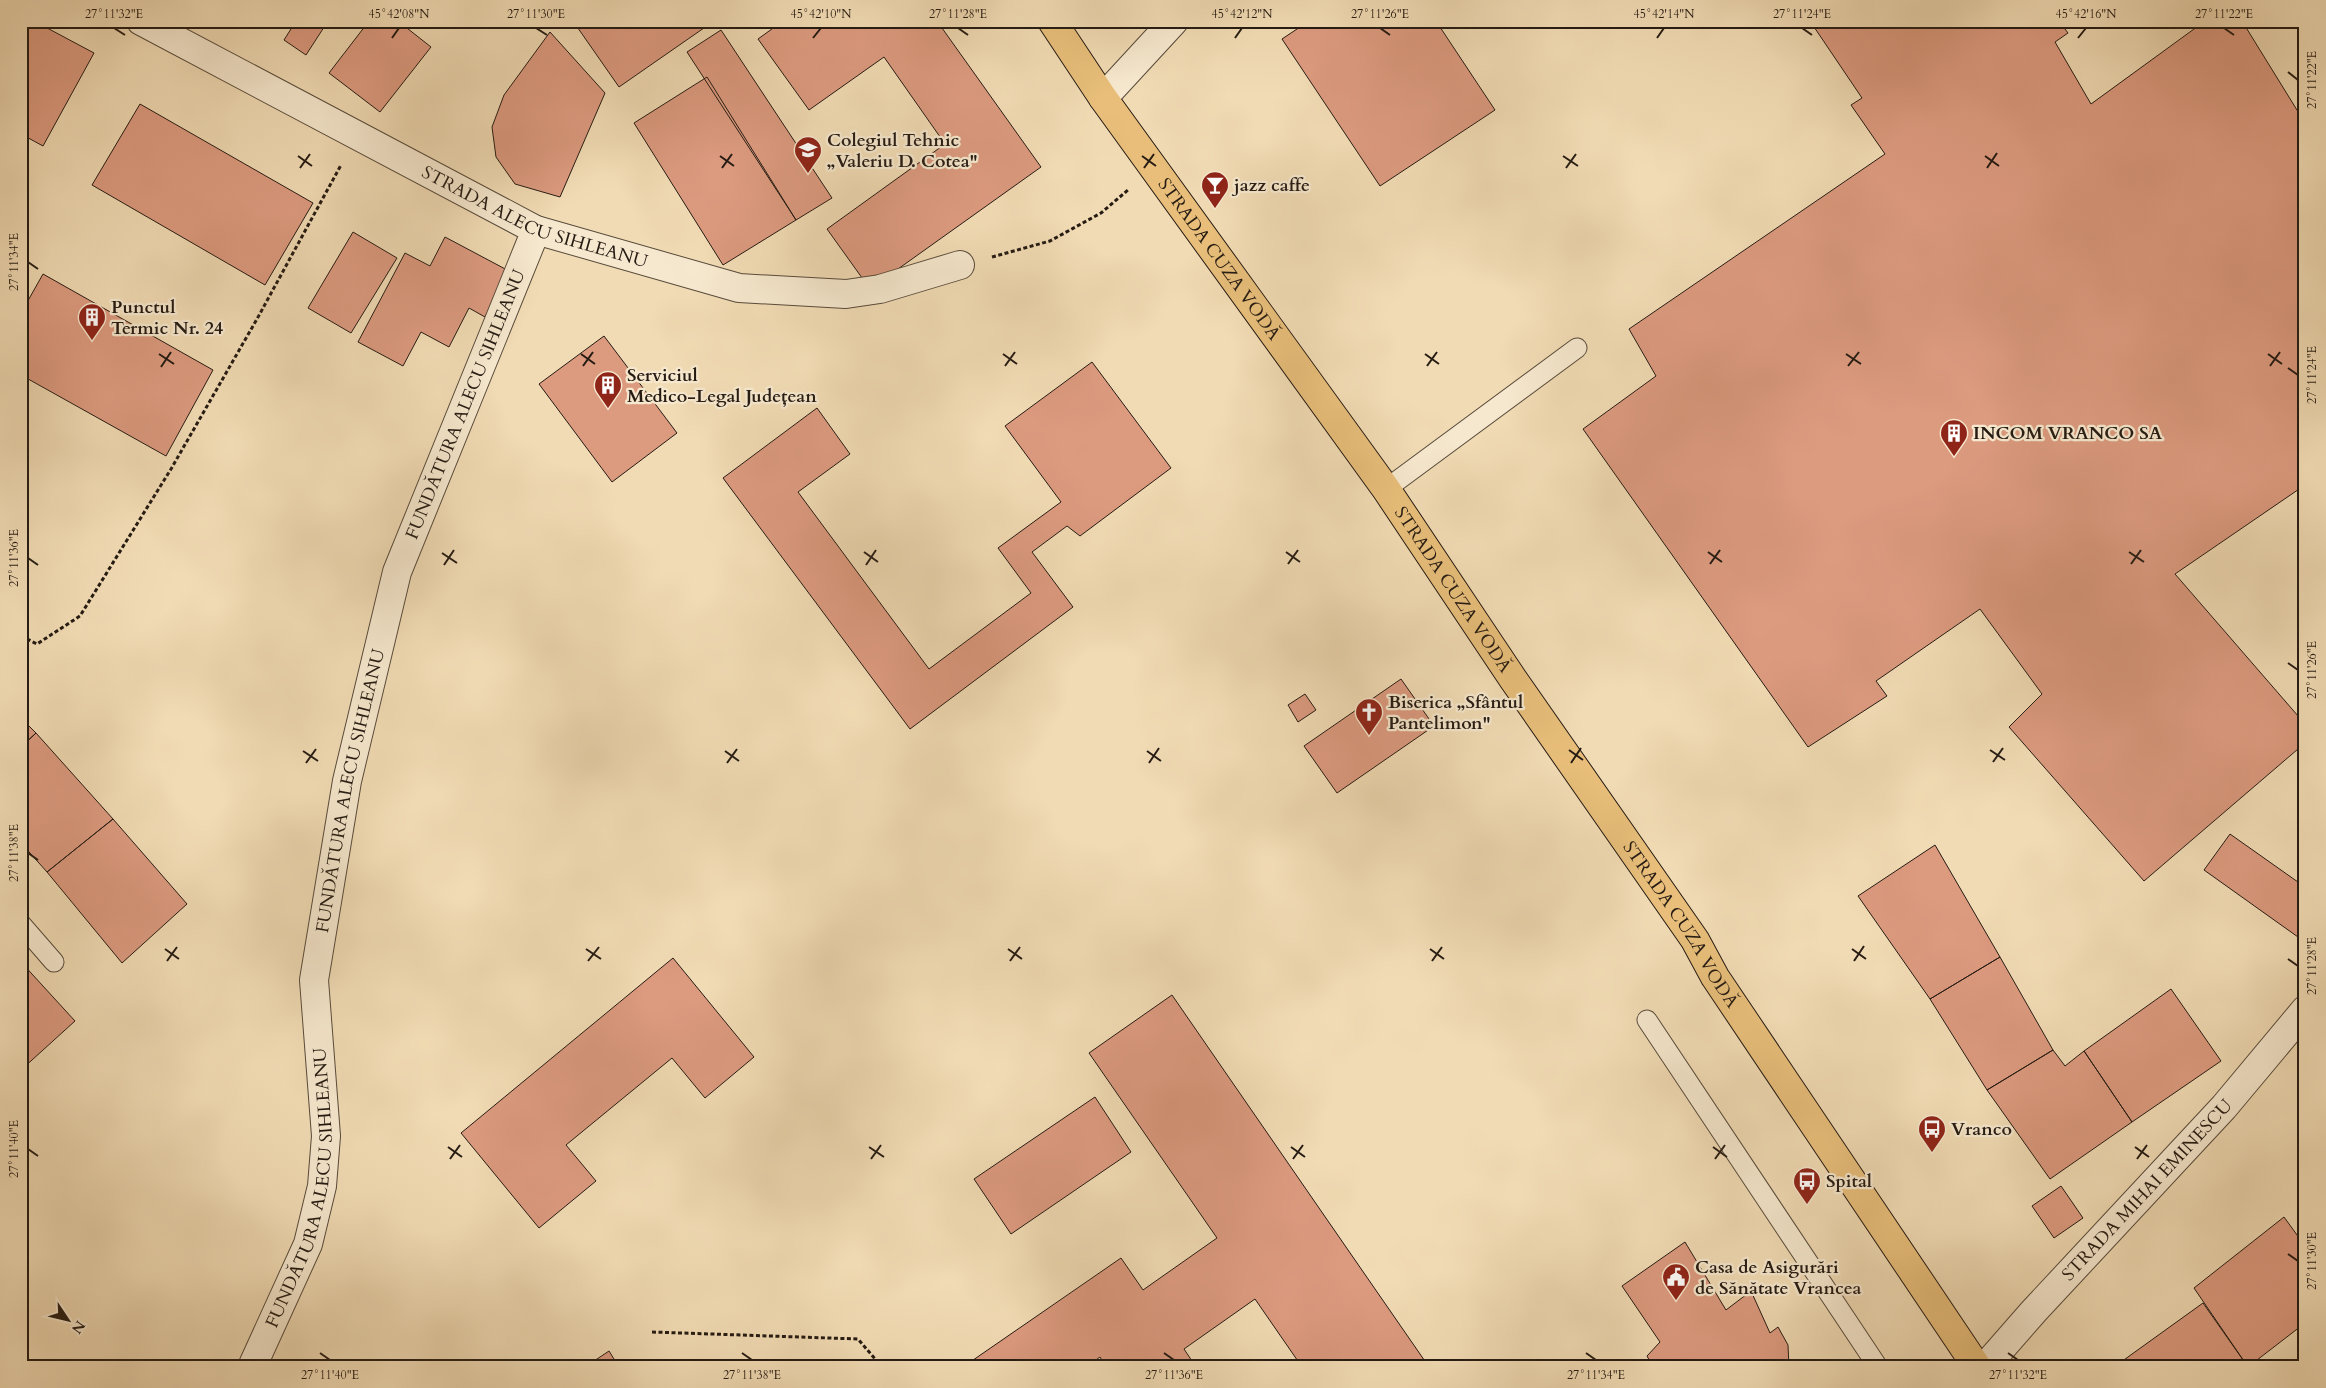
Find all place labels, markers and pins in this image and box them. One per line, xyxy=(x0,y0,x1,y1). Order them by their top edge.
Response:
place label: Colegiul Tehnic „Valeriu D. Cotea" xyxy=(827,128,978,174)
school or university icon: Colegiul Tehnic „Valeriu D. Cotea" xyxy=(793,135,823,174)
bar icon: jazz caffe xyxy=(1200,170,1230,209)
place label: jazz caffe xyxy=(1231,173,1310,198)
place label: Punctul Termic Nr. 24 xyxy=(111,295,223,341)
building icon: Punctul Termic Nr. 24 xyxy=(77,302,107,341)
place label: Serviciul Medico-Legal Județean xyxy=(627,363,817,409)
building icon: Serviciul Medico-Legal Județean xyxy=(593,370,623,409)
building icon: INCOM VRANCO SA xyxy=(1939,418,1969,457)
place label: INCOM VRANCO SA xyxy=(1973,421,2163,446)
place label: Biserica „Sfântul Pantelimon" xyxy=(1388,690,1523,736)
church icon: Biserica „Sfântul Pantelimon" xyxy=(1354,697,1384,736)
bus stop icon: Vranco xyxy=(1917,1114,1947,1153)
place label: Vranco xyxy=(1951,1117,2012,1142)
bus stop icon: Spital xyxy=(1792,1166,1822,1205)
place label: Spital xyxy=(1826,1169,1872,1194)
place label: Casa de Asigurări de Sănătate Vrancea xyxy=(1695,1255,1862,1301)
public building icon: Casa de Asigurări de Sănătate Vrancea xyxy=(1661,1262,1691,1301)

